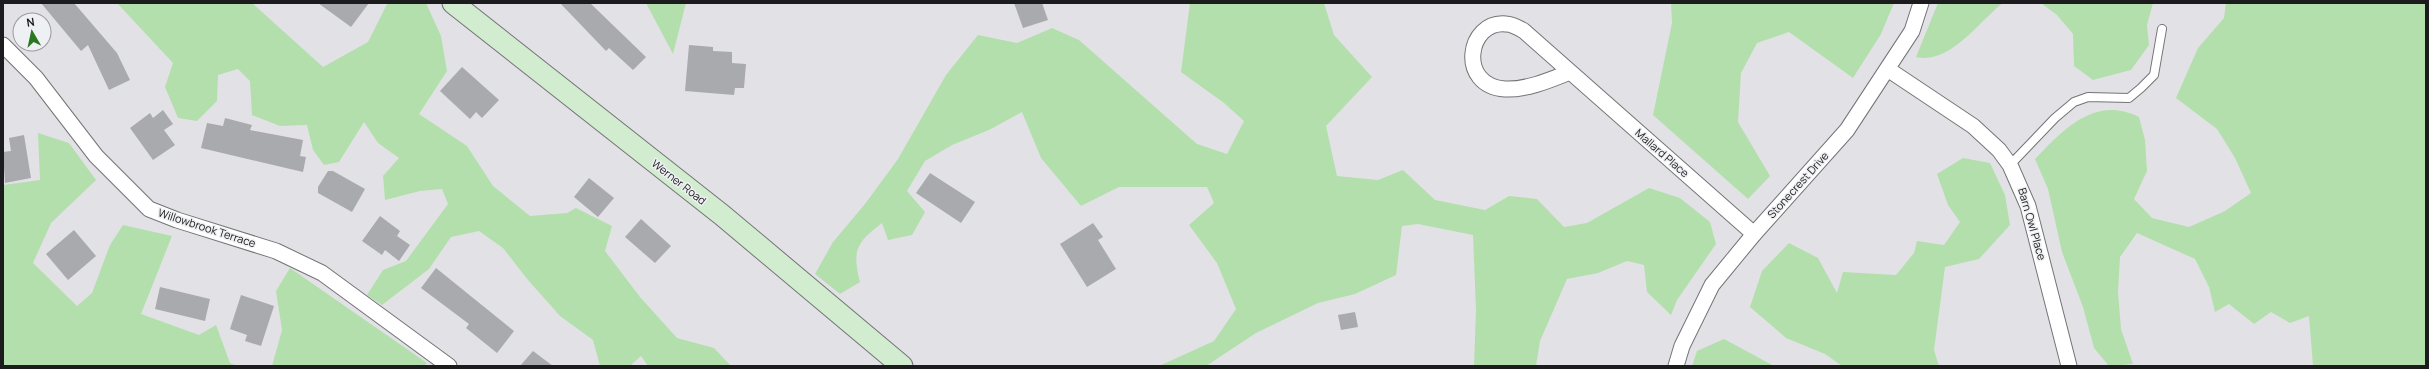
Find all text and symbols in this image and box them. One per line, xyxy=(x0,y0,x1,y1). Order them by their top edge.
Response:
north arrow xyxy=(12,12,52,52)
text: N xyxy=(25,14,36,30)
street label: Mallard Place xyxy=(1632,125,1693,181)
street label: Stonecrest Drive xyxy=(1764,148,1832,221)
street label: Werner Road xyxy=(649,156,710,208)
street label: Barn Owl Place xyxy=(2015,186,2050,262)
street label: Willowbrook Terrace xyxy=(156,205,258,251)

